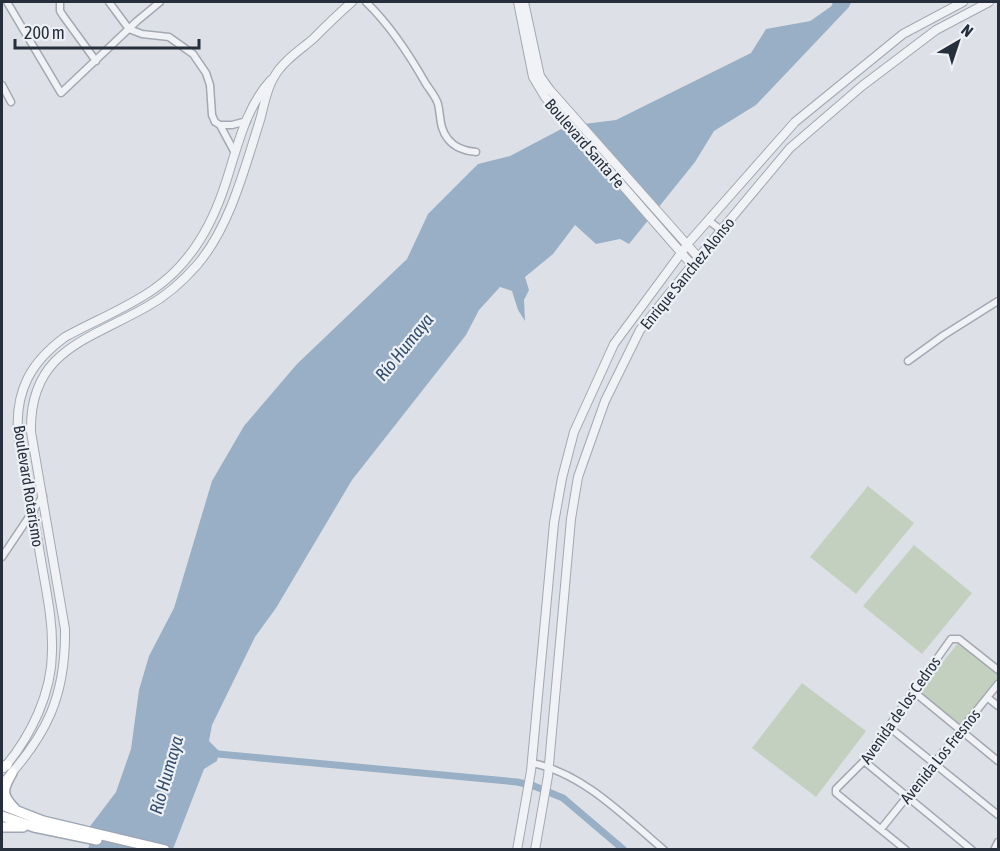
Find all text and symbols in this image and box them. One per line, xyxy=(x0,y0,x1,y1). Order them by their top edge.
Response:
scale bar xyxy=(15,12,200,50)
north arrow xyxy=(928,12,988,72)
text: N xyxy=(958,20,977,40)
text: 200 m xyxy=(24,22,65,43)
street label: Boulevard Santa Fe xyxy=(541,95,629,191)
street label: Enrique Sanchez Alonso xyxy=(636,213,738,333)
water label: Río Humaya xyxy=(371,309,438,385)
street label: Boulevard Rotarismo xyxy=(10,424,48,548)
street label: Avenida de los Cedros xyxy=(856,653,944,767)
street label: Avenida Los Fresnos xyxy=(896,705,984,807)
water label: Río Humaya xyxy=(145,733,187,816)

